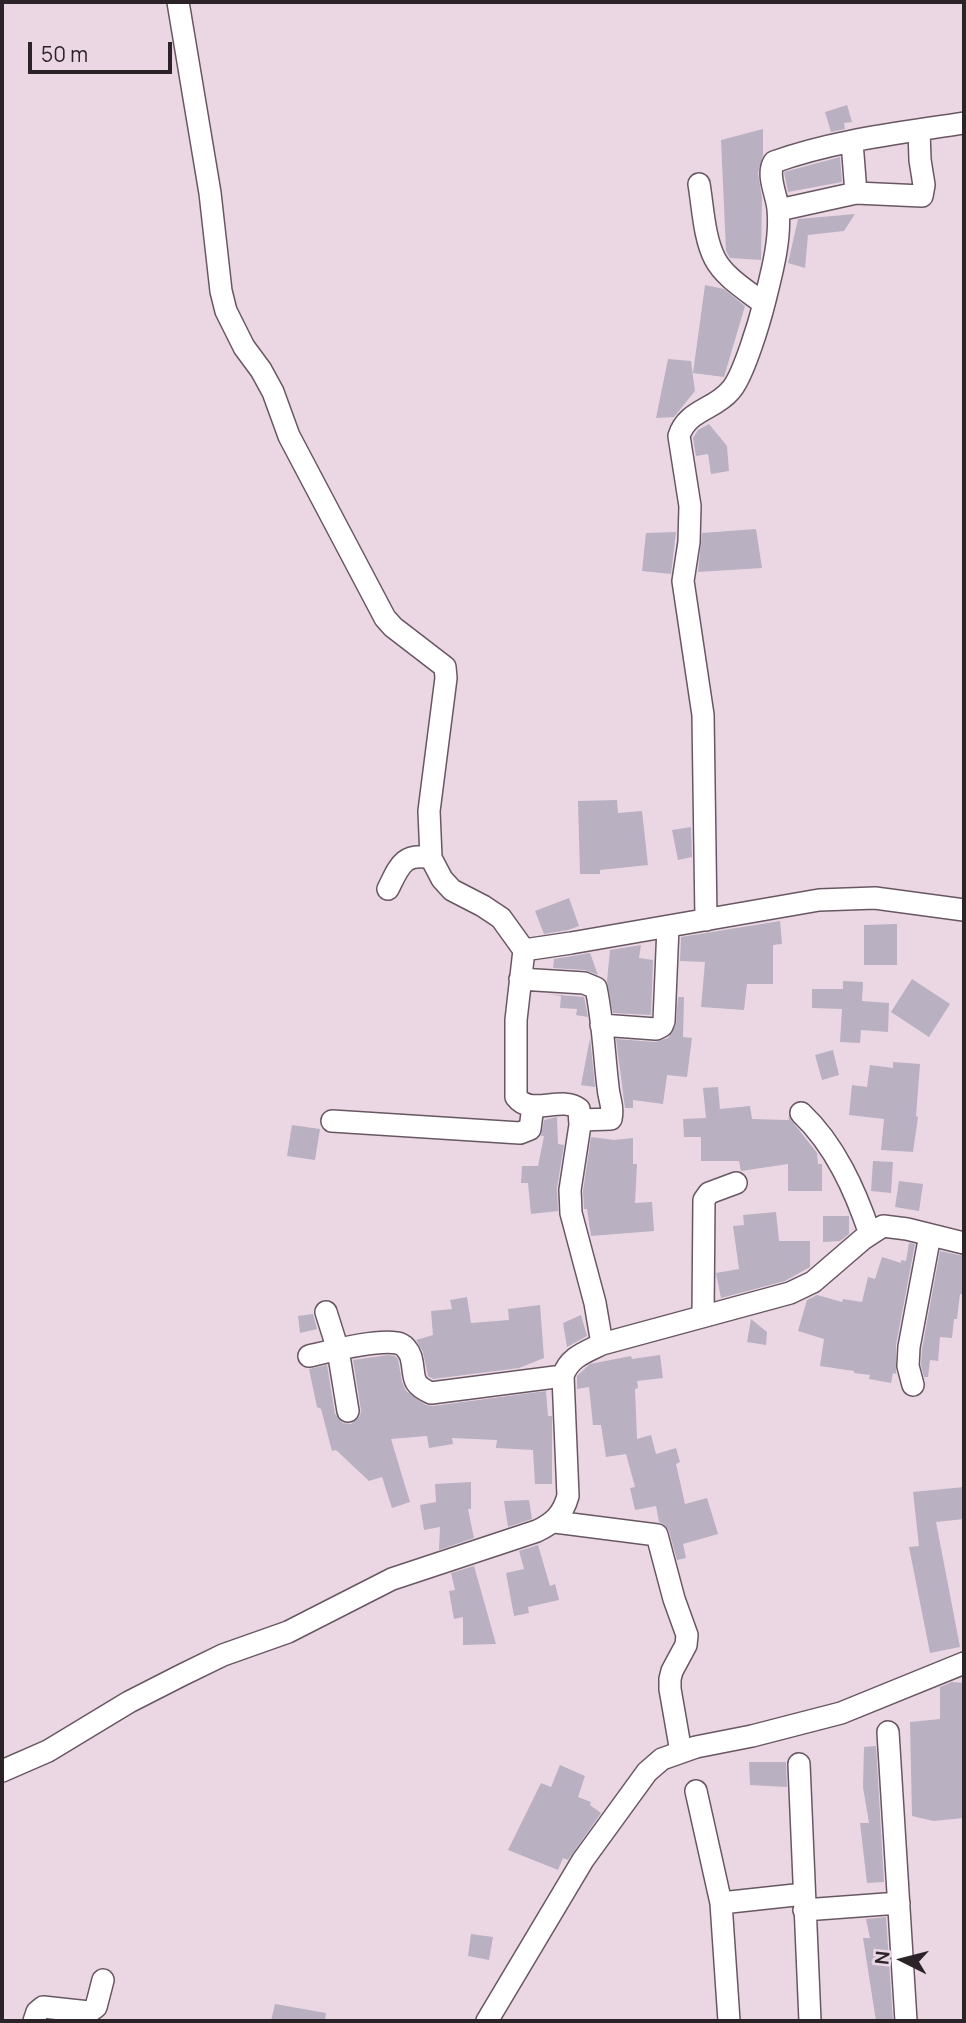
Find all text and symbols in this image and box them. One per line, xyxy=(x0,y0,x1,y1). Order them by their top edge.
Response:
scale bar xyxy=(32,28,175,72)
text: 50 m xyxy=(41,40,88,68)
north arrow xyxy=(868,1925,938,1995)
text: N xyxy=(868,1950,896,1966)

